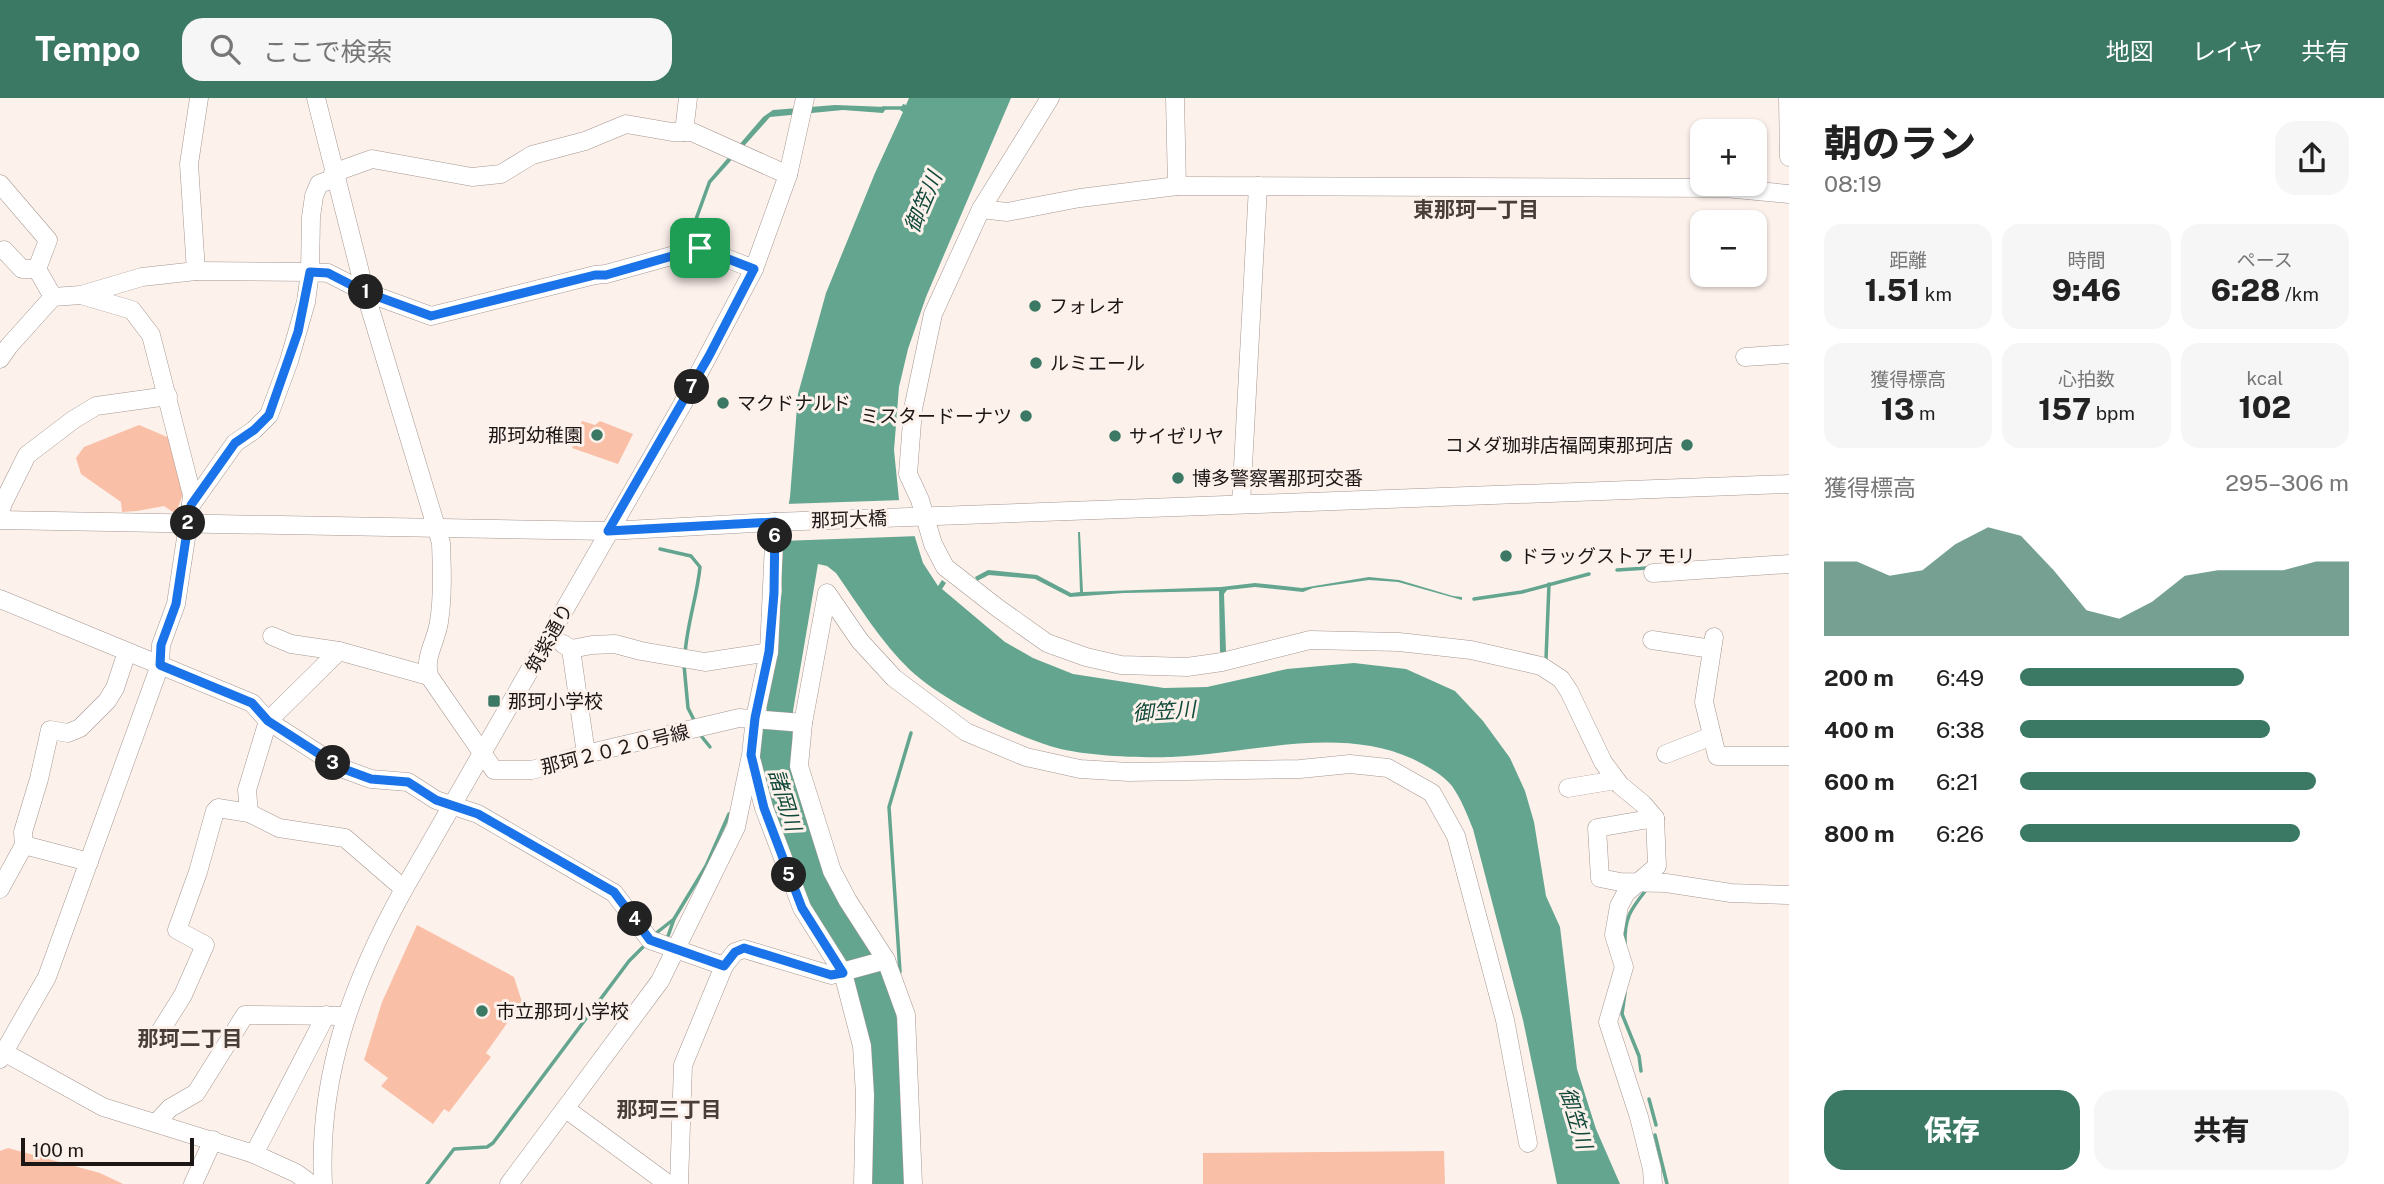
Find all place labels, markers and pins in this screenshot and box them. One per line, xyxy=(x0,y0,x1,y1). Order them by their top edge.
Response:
pin xyxy=(670,218,730,278)
pin: 1 xyxy=(348,274,384,310)
place label: フォレオ xyxy=(1049,295,1125,317)
marker: フォレオ xyxy=(1027,298,1043,314)
place label: ルミエール xyxy=(1050,352,1145,374)
marker: ルミエール xyxy=(1028,355,1044,371)
pin: 7 xyxy=(674,370,710,404)
place label: マクドナルド xyxy=(737,392,851,414)
marker: マクドナルド xyxy=(715,395,731,411)
place label: ミスタードーナツ xyxy=(860,405,1012,427)
marker: ミスタードーナツ xyxy=(1018,408,1034,424)
place label: 那珂幼稚園 xyxy=(488,424,583,446)
place label: サイゼリヤ xyxy=(1129,425,1224,447)
marker: 那珂幼稚園 xyxy=(589,427,605,443)
marker: サイゼリヤ xyxy=(1107,428,1123,444)
place label: コメダ珈琲店福岡東那珂店 xyxy=(1445,434,1673,456)
marker: コメダ珈琲店福岡東那珂店 xyxy=(1679,437,1695,453)
place label: 博多警察署那珂交番 xyxy=(1192,467,1363,489)
marker: 博多警察署那珂交番 xyxy=(1170,470,1186,486)
pin: 2 xyxy=(170,506,206,540)
pin: 6 xyxy=(758,518,792,554)
place label: ドラッグストア モリ xyxy=(1520,545,1696,567)
marker: ドラッグストア モリ xyxy=(1498,548,1514,564)
place label: 那珂小学校 xyxy=(508,690,603,712)
marker: 那珂小学校 xyxy=(486,693,502,709)
pin: 3 xyxy=(316,746,350,780)
pin: 5 xyxy=(772,858,806,892)
pin: 4 xyxy=(618,902,652,936)
place label: 市立那珂小学校 xyxy=(496,1000,629,1022)
marker: 市立那珂小学校 xyxy=(474,1003,490,1019)

